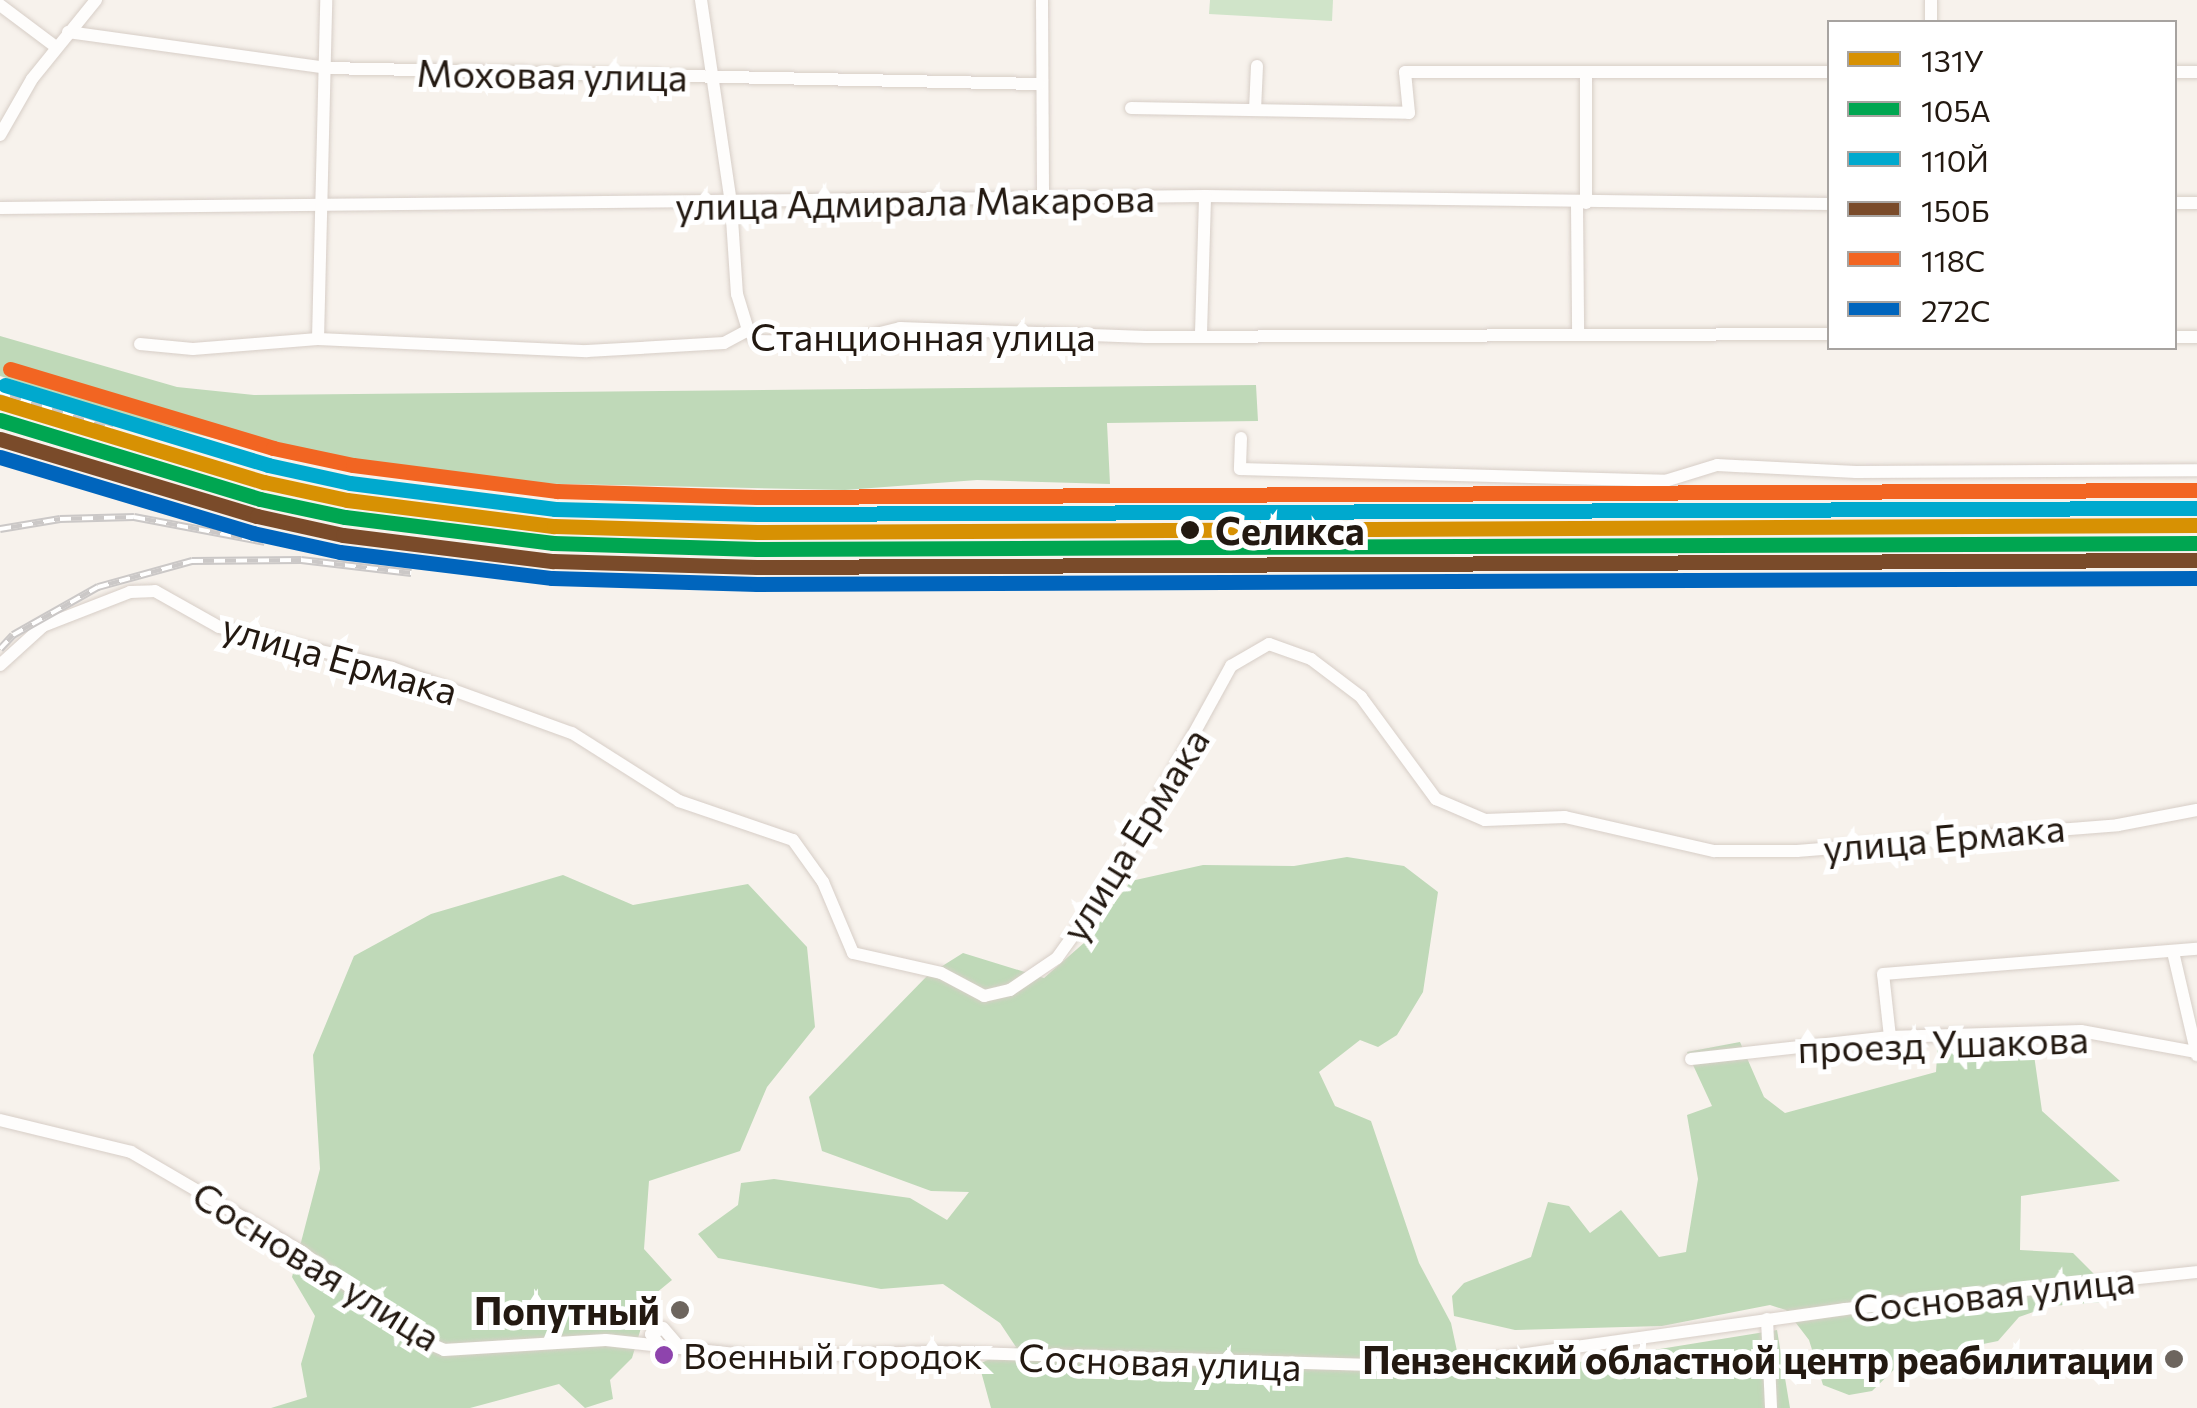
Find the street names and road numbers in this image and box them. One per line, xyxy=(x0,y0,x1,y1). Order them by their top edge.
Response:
street label: Моховая улица xyxy=(416,49,688,99)
street label: улица Адмирала Макарова xyxy=(675,174,1155,228)
street label: Станционная улица xyxy=(750,313,1096,359)
street label: улица Ермака xyxy=(217,603,463,713)
street label: улица Ермака xyxy=(1050,719,1218,949)
street label: улица Ермака xyxy=(1821,804,2067,870)
street label: проезд Ушакова xyxy=(1797,1015,2089,1071)
street label: Сосновая улица xyxy=(185,1171,449,1359)
street label: Сосновая улица xyxy=(1851,1256,2137,1330)
street label: Сосновая улица xyxy=(1018,1333,1302,1389)

